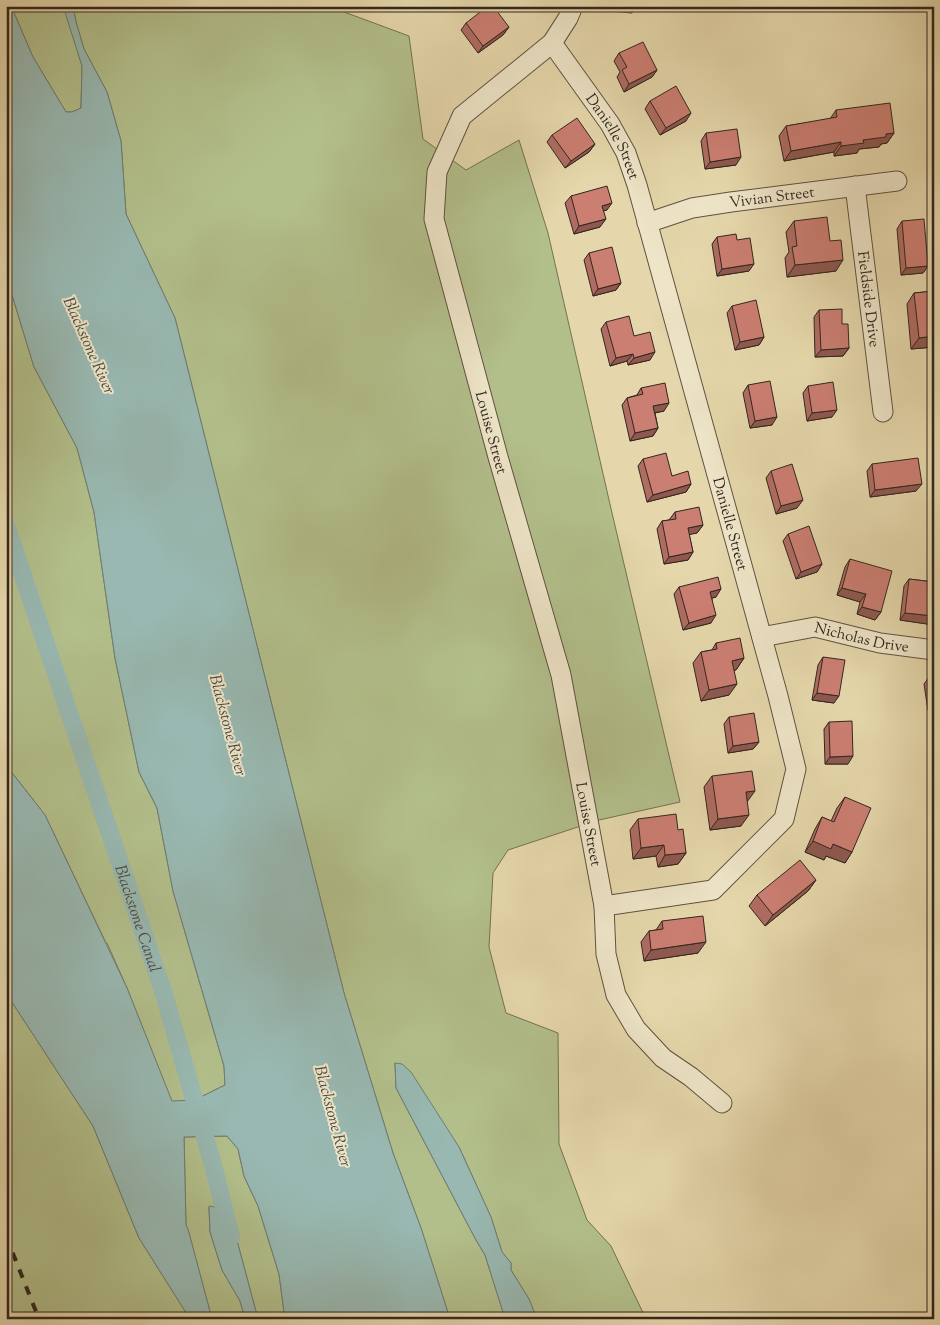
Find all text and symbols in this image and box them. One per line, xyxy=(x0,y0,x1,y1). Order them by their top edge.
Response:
street label: Danielle Street xyxy=(579,90,643,183)
street label: Vivian Street xyxy=(728,183,816,214)
street label: Fieldside Drive xyxy=(851,250,884,348)
water label: Blackstone River xyxy=(56,294,120,399)
street label: Louise Street xyxy=(469,389,511,477)
street label: Danielle Street xyxy=(706,475,752,573)
street label: Nicholas Drive xyxy=(812,618,910,659)
water label: Blackstone River xyxy=(202,672,251,779)
street label: Louise Street xyxy=(569,781,605,868)
water label: Blackstone Canal xyxy=(107,862,165,976)
water label: Blackstone River xyxy=(307,1063,356,1170)

